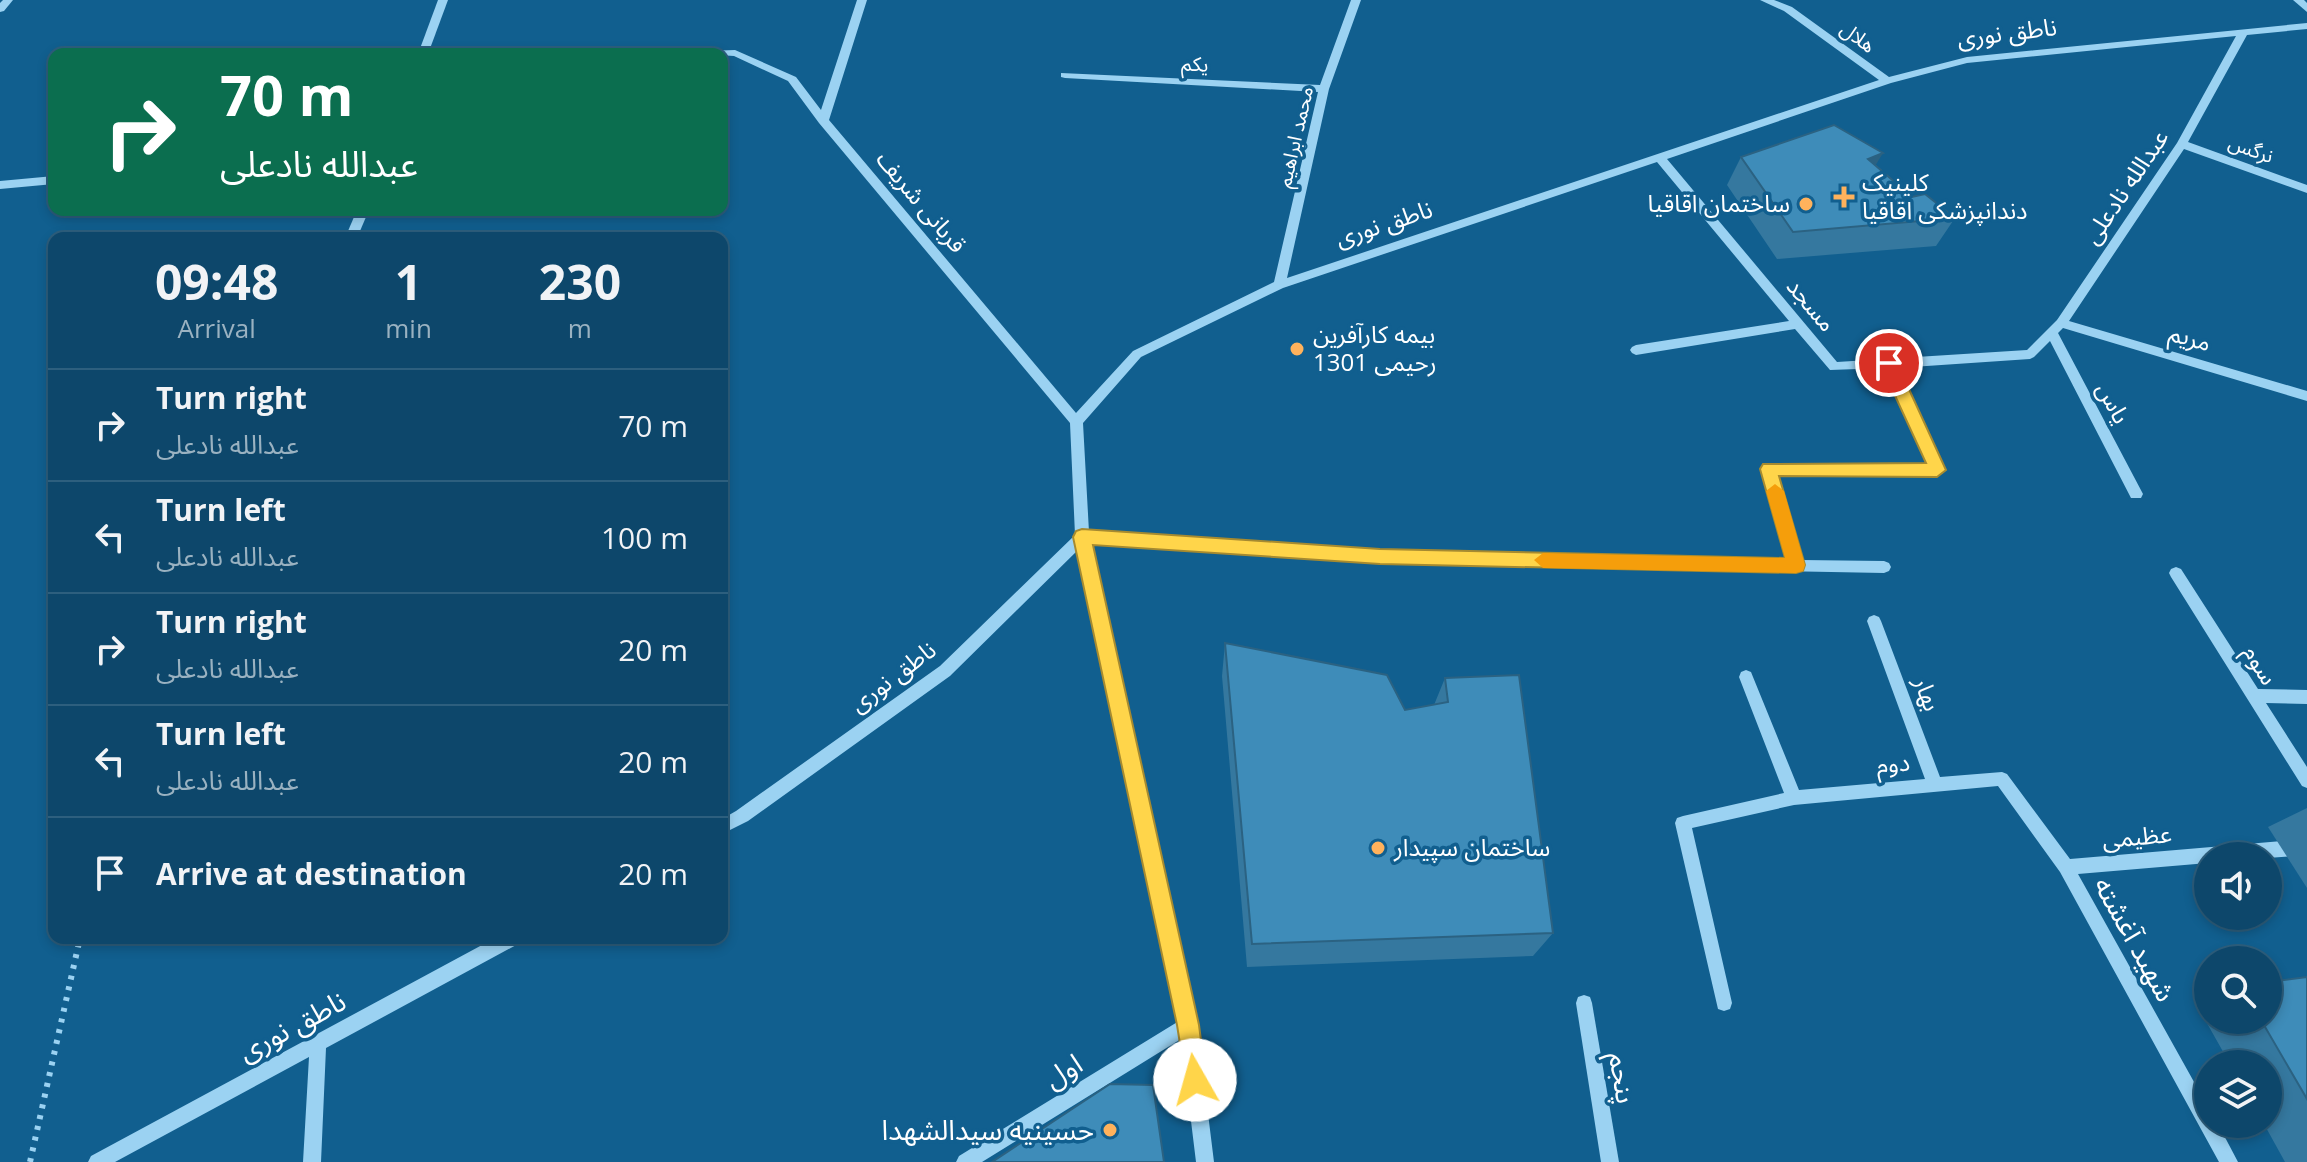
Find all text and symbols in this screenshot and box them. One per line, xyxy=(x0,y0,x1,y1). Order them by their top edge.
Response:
street label: ناطق نوری xyxy=(1955,9,2059,54)
street label: هلال xyxy=(1835,15,1881,59)
street label: یکم xyxy=(1181,49,1209,80)
text: 70 m xyxy=(220,56,354,132)
icon: right xyxy=(88,80,192,184)
street label: محمد ابراهیم xyxy=(1270,84,1321,191)
street label: عبدالله نادعلی xyxy=(2074,122,2175,250)
street label: نرگس xyxy=(2225,128,2277,169)
text: عبدالله نادعلی xyxy=(220,139,418,188)
street label: قربانی شریف xyxy=(870,143,975,259)
place label: کلینیک دندانپزشکی اقاقیا xyxy=(1862,165,2028,226)
place label: ساختمان اقاقیا xyxy=(1647,186,1790,219)
marker: کلینیک دندانپزشکی اقاقیا xyxy=(1833,186,1855,208)
street label: ناطق نوری xyxy=(1331,191,1436,254)
marker: ساختمان اقاقیا xyxy=(1797,195,1815,213)
text: 09:48 xyxy=(155,249,278,314)
text: 1 xyxy=(395,249,422,314)
text: 230 xyxy=(539,249,621,314)
street label: مسجد xyxy=(1780,270,1844,338)
text: Arrival xyxy=(177,310,256,346)
text: min xyxy=(385,310,432,346)
text: m xyxy=(568,310,592,346)
street label: مریم xyxy=(2165,315,2215,360)
place label: بیمه کارآفرین 1301 رحیمی xyxy=(1313,317,1437,378)
pin xyxy=(1855,329,1923,397)
marker: بیمه کارآفرین 1301 رحیمی xyxy=(1288,340,1306,358)
icon: arrive xyxy=(1867,341,1911,385)
street label: یاس xyxy=(2090,375,2139,429)
text: Turn right xyxy=(156,377,307,418)
icon: right xyxy=(88,403,132,447)
text: 70 m xyxy=(618,405,688,446)
text: عبدالله نادعلی xyxy=(156,426,299,462)
text: Turn left xyxy=(156,489,286,530)
icon: left xyxy=(88,515,132,559)
text: 100 m xyxy=(601,517,688,558)
text: عبدالله نادعلی xyxy=(156,538,299,574)
text: Turn right xyxy=(156,601,307,642)
icon: right xyxy=(88,627,132,671)
text: 20 m xyxy=(618,629,688,670)
street label: ناطق نوری xyxy=(842,632,942,719)
street label: سوم xyxy=(2234,638,2286,692)
text: عبدالله نادعلی xyxy=(156,650,299,686)
street label: بهار xyxy=(1907,671,1950,715)
text: Turn left xyxy=(156,713,286,754)
icon: left xyxy=(88,739,132,783)
text: 20 m xyxy=(618,741,688,782)
street label: دوم xyxy=(1874,744,1912,784)
text: عبدالله نادعلی xyxy=(156,762,299,798)
street label: عظیمی xyxy=(2101,816,2173,855)
place label: ساختمان سپیدار xyxy=(1393,830,1550,863)
marker: ساختمان سپیدار xyxy=(1369,839,1387,857)
map controls xyxy=(2194,842,2282,1138)
button: sound xyxy=(2194,842,2282,930)
icon: arrive xyxy=(88,851,132,895)
text: Arrive at destination xyxy=(156,853,467,894)
text: 20 m xyxy=(618,853,688,894)
street label: شهید آغشته xyxy=(2086,869,2186,1008)
button: search xyxy=(2194,946,2282,1034)
street label: ناطق نوری xyxy=(231,981,352,1069)
position arrow xyxy=(1153,1038,1237,1122)
street label: اول xyxy=(1036,1044,1089,1097)
street label: پنجم xyxy=(1597,1049,1647,1107)
button: layers xyxy=(2194,1050,2282,1138)
place label: حسینیه سیدالشهدا xyxy=(882,1110,1094,1148)
marker: حسینیه سیدالشهدا xyxy=(1101,1121,1119,1139)

